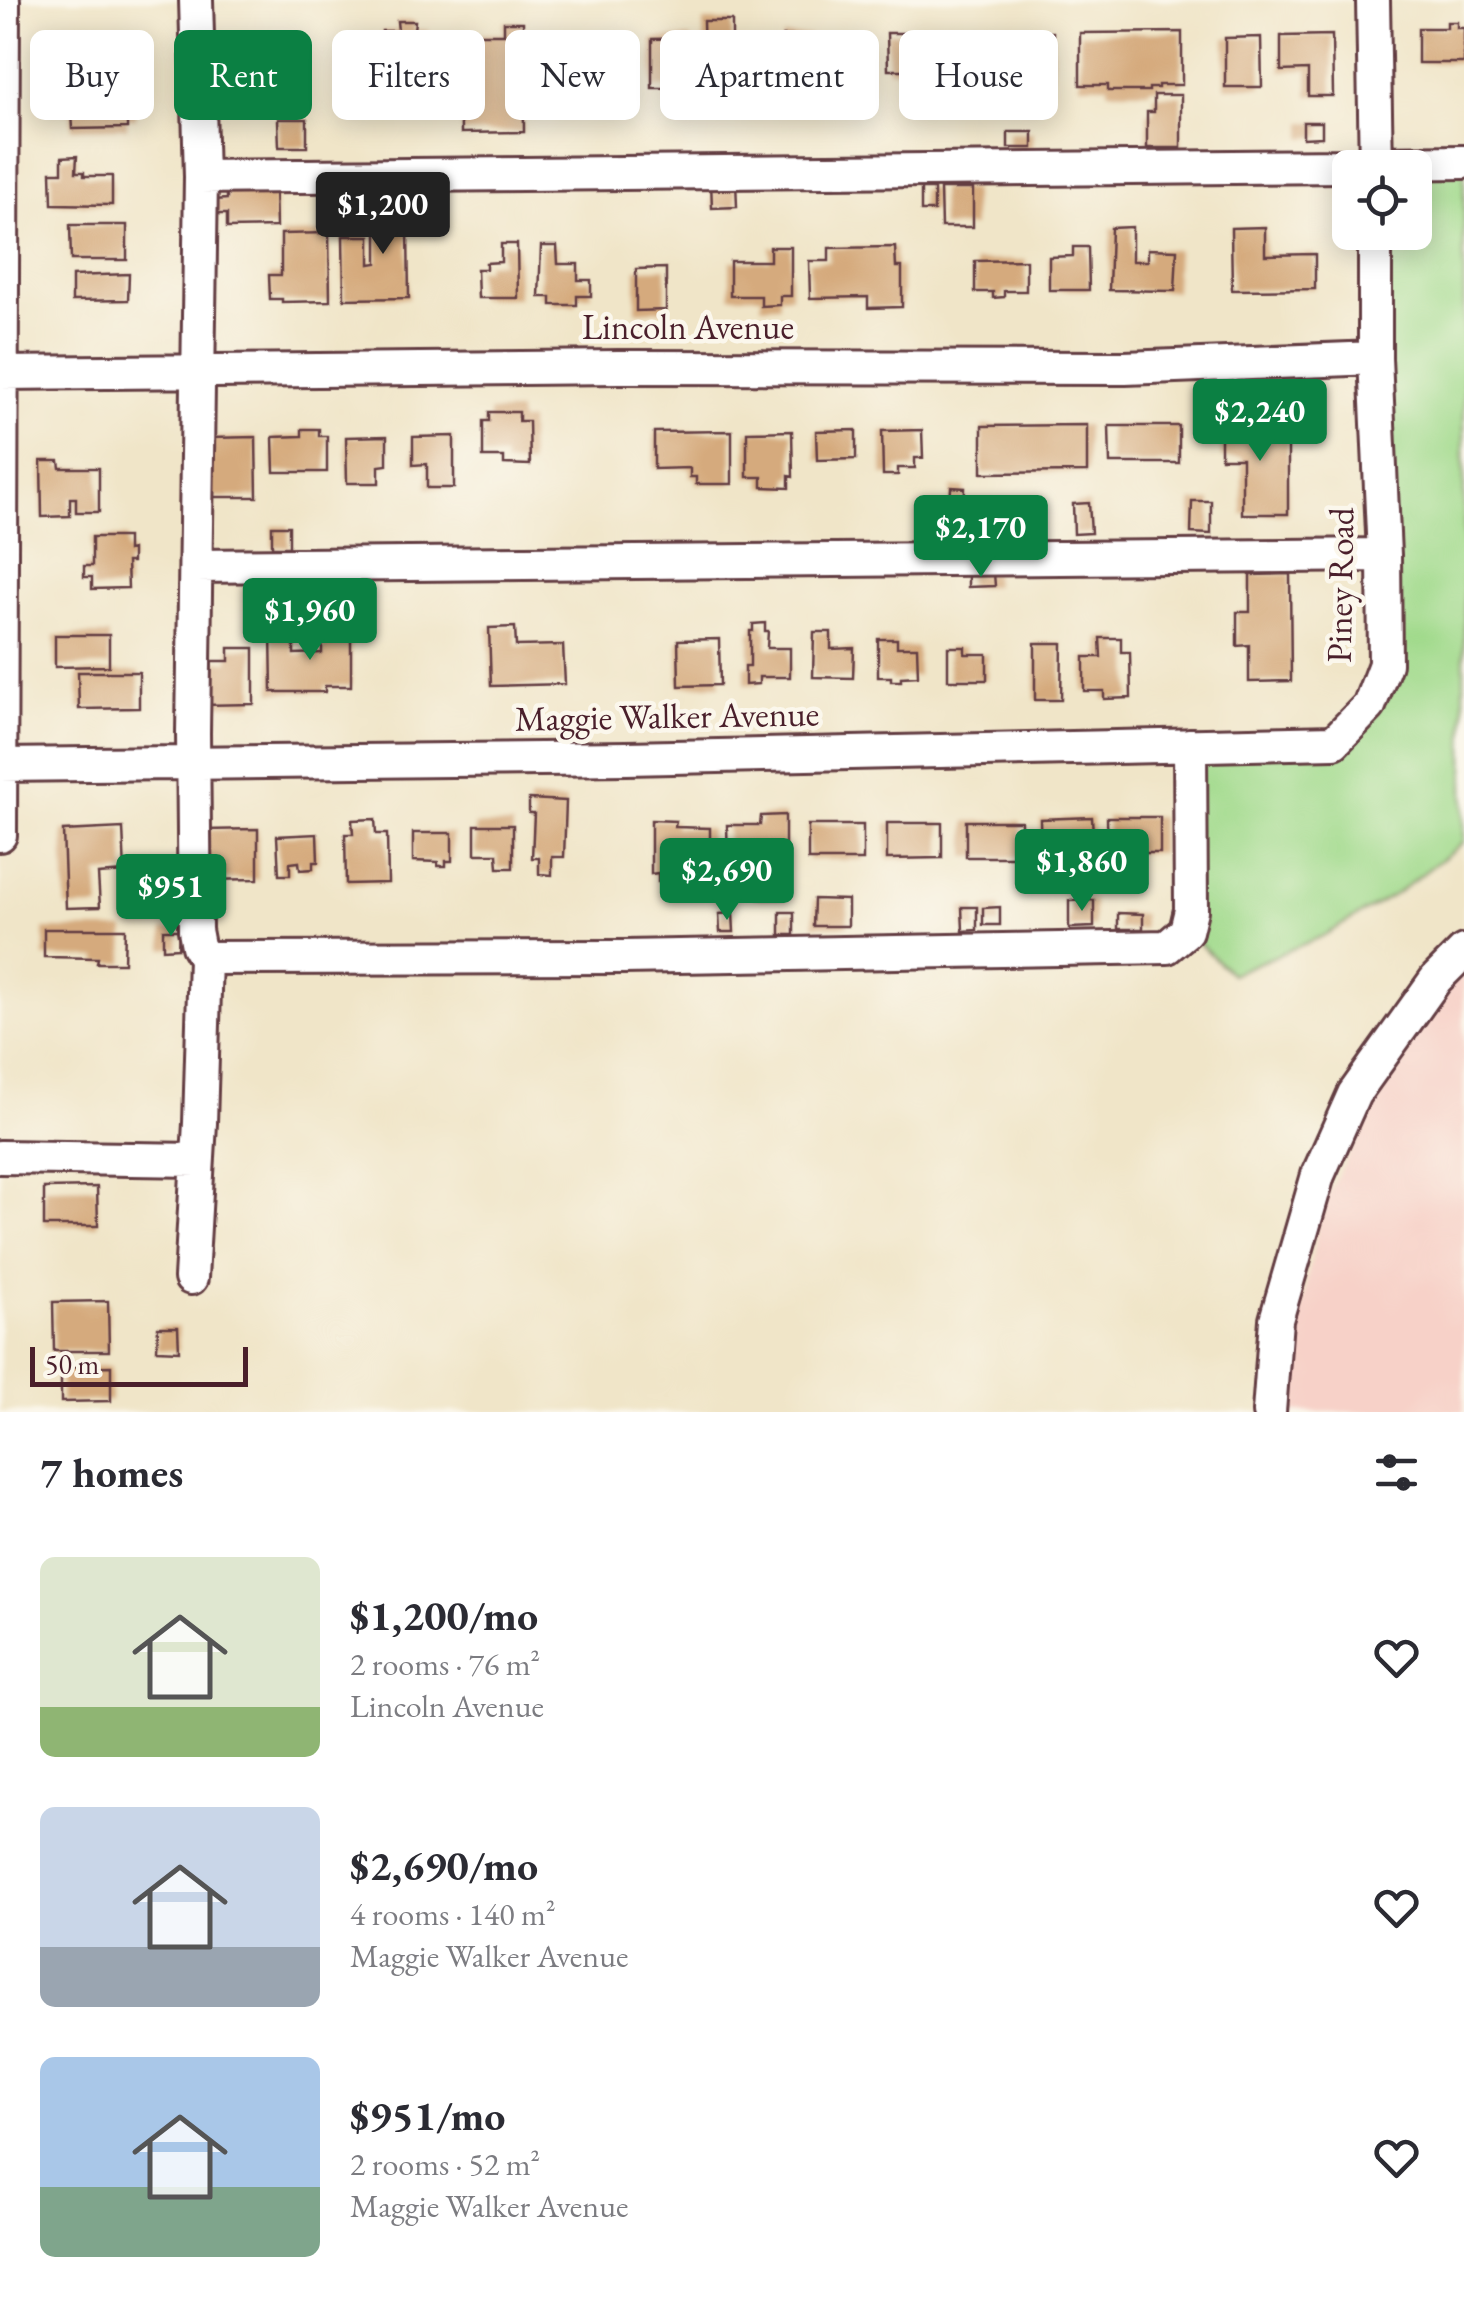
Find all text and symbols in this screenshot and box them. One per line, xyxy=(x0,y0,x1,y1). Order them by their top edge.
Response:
chip: Buy xyxy=(30,30,154,120)
chip: Rent xyxy=(174,30,312,120)
chip: Filters xyxy=(332,30,485,120)
chip: New xyxy=(505,30,640,120)
chip: Apartment xyxy=(660,30,879,120)
chip: House xyxy=(899,30,1058,120)
map controls xyxy=(1332,150,1432,250)
button: locate xyxy=(1332,150,1432,250)
pin: $1,200 xyxy=(302,172,464,257)
text: $1,200 xyxy=(338,183,428,225)
street label: Lincoln Avenue xyxy=(582,304,794,349)
pin: $2,240 xyxy=(1179,379,1341,464)
text: $2,240 xyxy=(1215,390,1305,432)
pin: $2,170 xyxy=(900,495,1062,580)
text: $2,170 xyxy=(936,506,1026,548)
street label: Piney Road xyxy=(1316,507,1363,663)
pin: $1,960 xyxy=(229,578,391,663)
text: $1,960 xyxy=(265,589,355,631)
street label: Maggie Walker Avenue xyxy=(514,690,820,741)
pin: $1,860 xyxy=(1001,829,1163,914)
pin: $2,690 xyxy=(646,838,808,923)
text: $1,860 xyxy=(1037,840,1127,882)
text: $2,690 xyxy=(682,849,772,891)
pin: $951 xyxy=(112,854,230,939)
text: $951 xyxy=(138,865,204,907)
scale bar xyxy=(30,1342,248,1386)
text: 50 m xyxy=(45,1346,99,1382)
text: 7 homes xyxy=(40,1445,183,1500)
icon: filters xyxy=(1369,1445,1424,1500)
text: $1,200/mo xyxy=(350,1588,538,1643)
icon: home xyxy=(120,1597,240,1717)
icon: heart xyxy=(1369,1630,1424,1685)
text: 2 rooms · 76 m² xyxy=(350,1643,540,1685)
text: Lincoln Avenue xyxy=(350,1685,544,1727)
text: $2,690/mo xyxy=(350,1838,538,1893)
icon: home xyxy=(120,1847,240,1967)
icon: heart xyxy=(1369,1880,1424,1935)
text: 4 rooms · 140 m² xyxy=(350,1893,556,1935)
text: Maggie Walker Avenue xyxy=(350,1935,629,1977)
text: $951/mo xyxy=(350,2088,506,2143)
icon: home xyxy=(120,2097,240,2217)
icon: heart xyxy=(1369,2130,1424,2185)
text: 2 rooms · 52 m² xyxy=(350,2143,540,2185)
text: Maggie Walker Avenue xyxy=(350,2185,629,2227)

